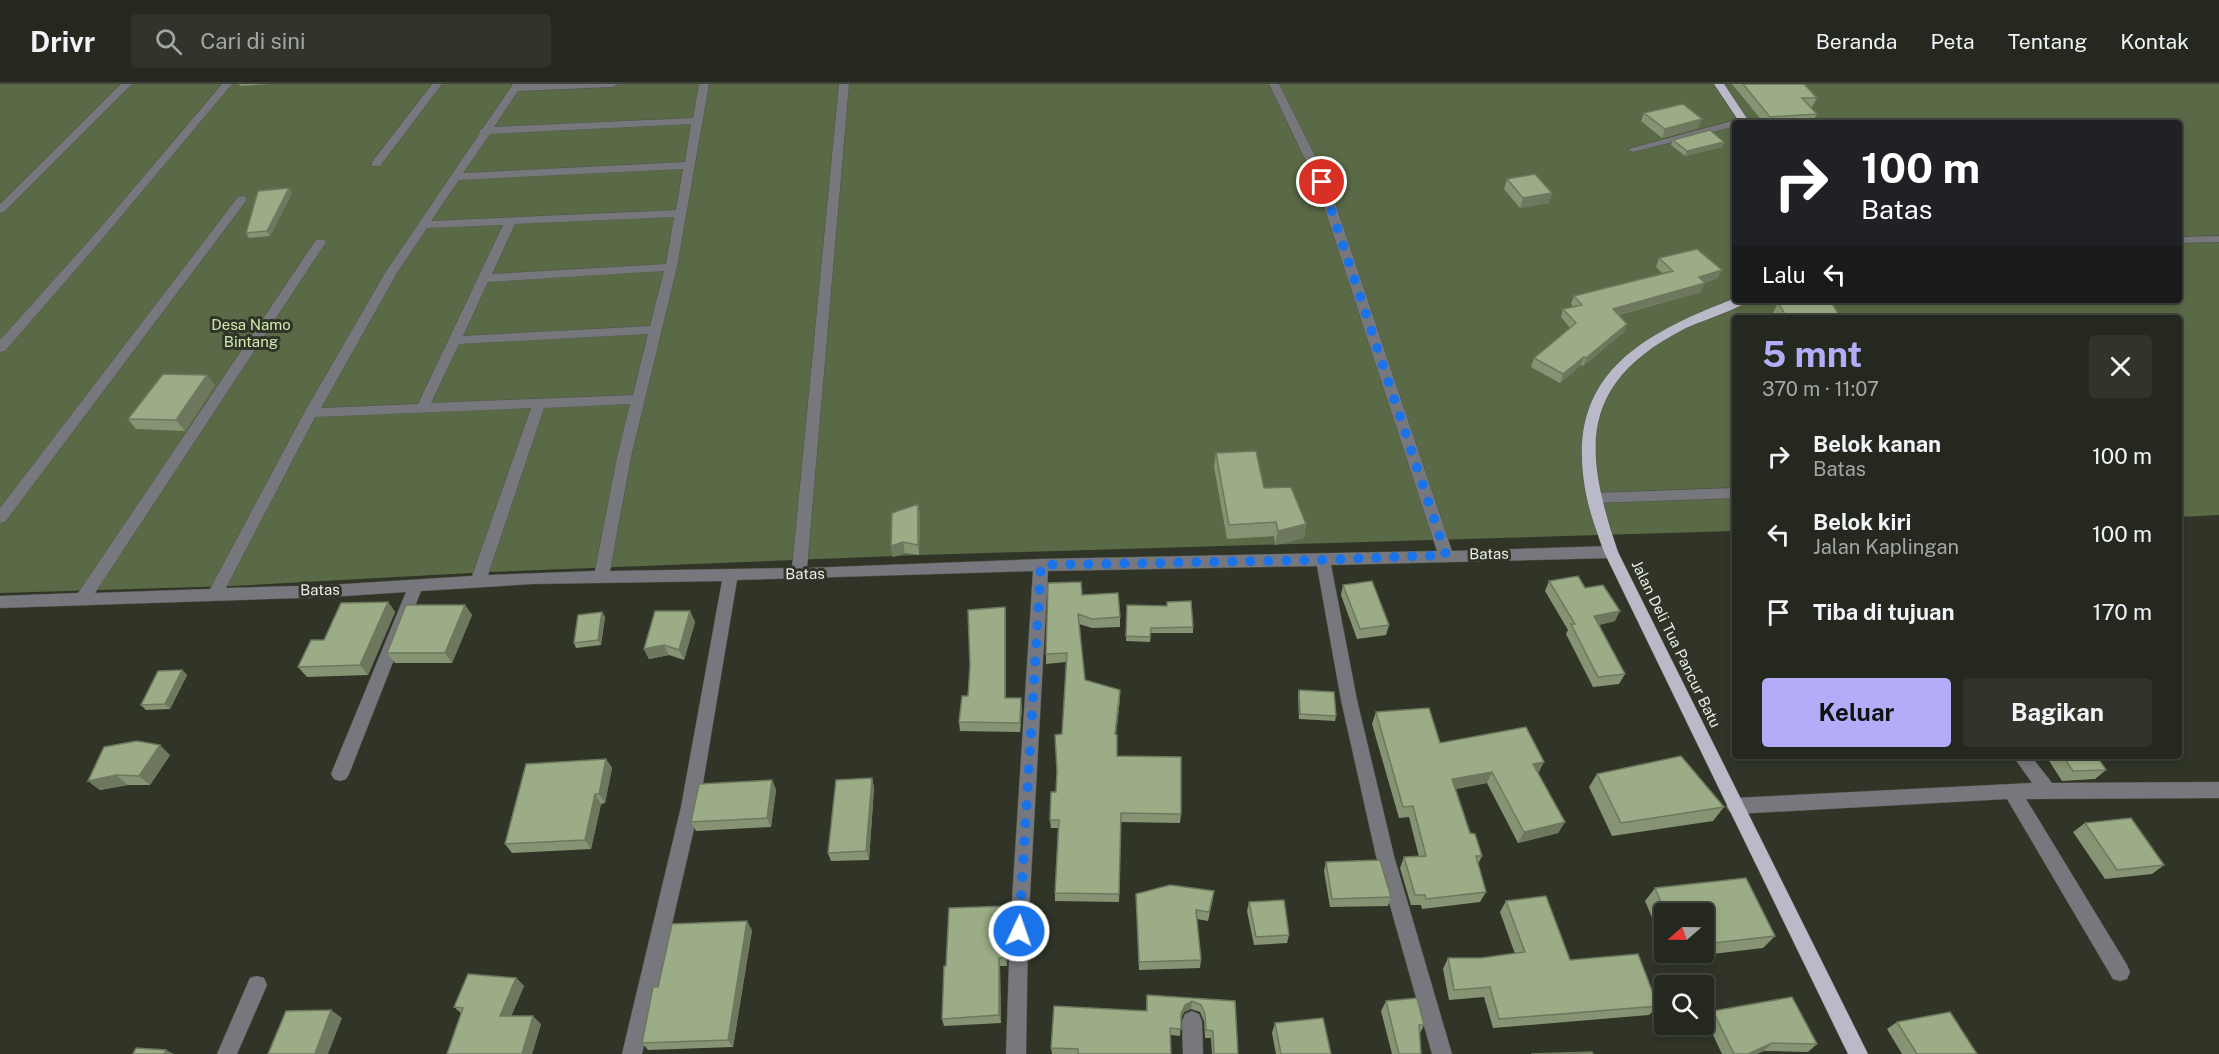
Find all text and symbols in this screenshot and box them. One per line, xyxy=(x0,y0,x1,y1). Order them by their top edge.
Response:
search box xyxy=(131,14,551,68)
text: Drivr xyxy=(30,25,95,58)
icon: search xyxy=(152,25,185,58)
text: Cari di sini xyxy=(200,28,305,54)
text: Beranda xyxy=(1816,29,1897,54)
text: Peta xyxy=(1930,29,1975,54)
text: Tentang xyxy=(2008,29,2087,54)
text: Kontak xyxy=(2120,29,2189,54)
text: 100 m xyxy=(1861,143,1980,192)
icon: right xyxy=(1762,144,1840,222)
pin xyxy=(1296,156,1347,207)
icon: arrive xyxy=(1305,165,1338,198)
text: Batas xyxy=(1861,193,1932,225)
icon: left xyxy=(1818,258,1851,291)
text: Lalu xyxy=(1762,262,1806,288)
park label: Desa Namo Bintang xyxy=(211,316,291,350)
text: 5 mnt xyxy=(1762,333,1862,375)
button: close xyxy=(2089,335,2152,398)
text: 370 m · 11:07 xyxy=(1762,377,1879,401)
text: Belok kanan xyxy=(1813,431,1941,457)
icon: right xyxy=(1762,440,1795,473)
text: 100 m xyxy=(2092,443,2152,469)
text: Batas xyxy=(1813,457,1866,481)
text: Belok kiri xyxy=(1813,509,1911,535)
icon: left xyxy=(1762,518,1795,551)
text: 100 m xyxy=(2092,521,2152,547)
text: Jalan Kaplingan xyxy=(1813,535,1959,559)
street label: Batas xyxy=(1469,545,1509,562)
street label: Jalan Deli Tua Pancur Batu xyxy=(1628,557,1724,730)
street label: Batas xyxy=(785,565,825,582)
street label: Batas xyxy=(300,581,340,598)
icon: arrive xyxy=(1762,596,1795,629)
text: Tiba di tujuan xyxy=(1813,599,1954,625)
text: 170 m xyxy=(2092,599,2152,625)
button: Keluar xyxy=(1762,678,1951,747)
button: Bagikan xyxy=(1963,678,2152,747)
position arrow xyxy=(987,899,1051,963)
north arrow xyxy=(1654,903,1714,963)
map controls xyxy=(1654,903,1714,1035)
button: search xyxy=(1654,975,1714,1035)

